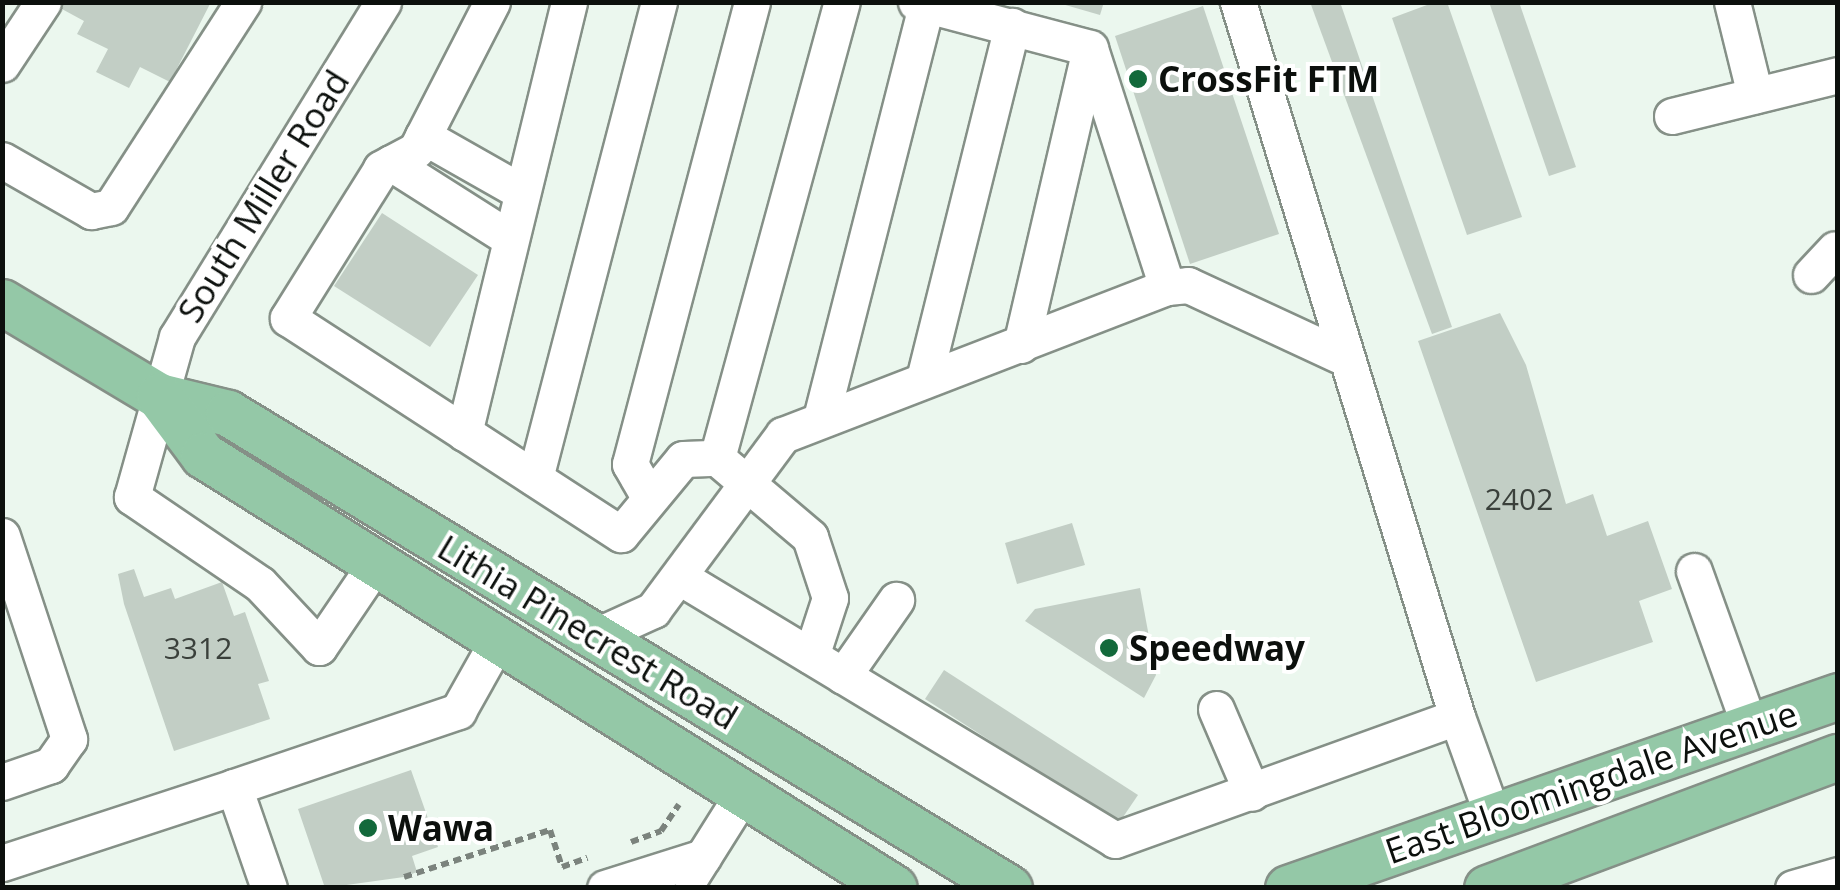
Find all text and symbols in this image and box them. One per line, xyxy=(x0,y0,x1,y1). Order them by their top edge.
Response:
place label: CrossFit FTM xyxy=(1158,58,1379,100)
street label: South Miller Road xyxy=(169,62,357,330)
marker: CrossFit FTM xyxy=(1127,68,1149,90)
house number: 2402 xyxy=(1485,481,1553,517)
street label: Lithia Pinecrest Road xyxy=(431,526,745,738)
place label: Speedway xyxy=(1129,627,1305,669)
house number: 3312 xyxy=(164,630,232,666)
marker: Speedway xyxy=(1098,637,1120,659)
street label: East Bloomingdale Avenue xyxy=(1380,692,1802,872)
place label: Wawa xyxy=(388,807,494,849)
marker: Wawa xyxy=(357,817,379,839)

